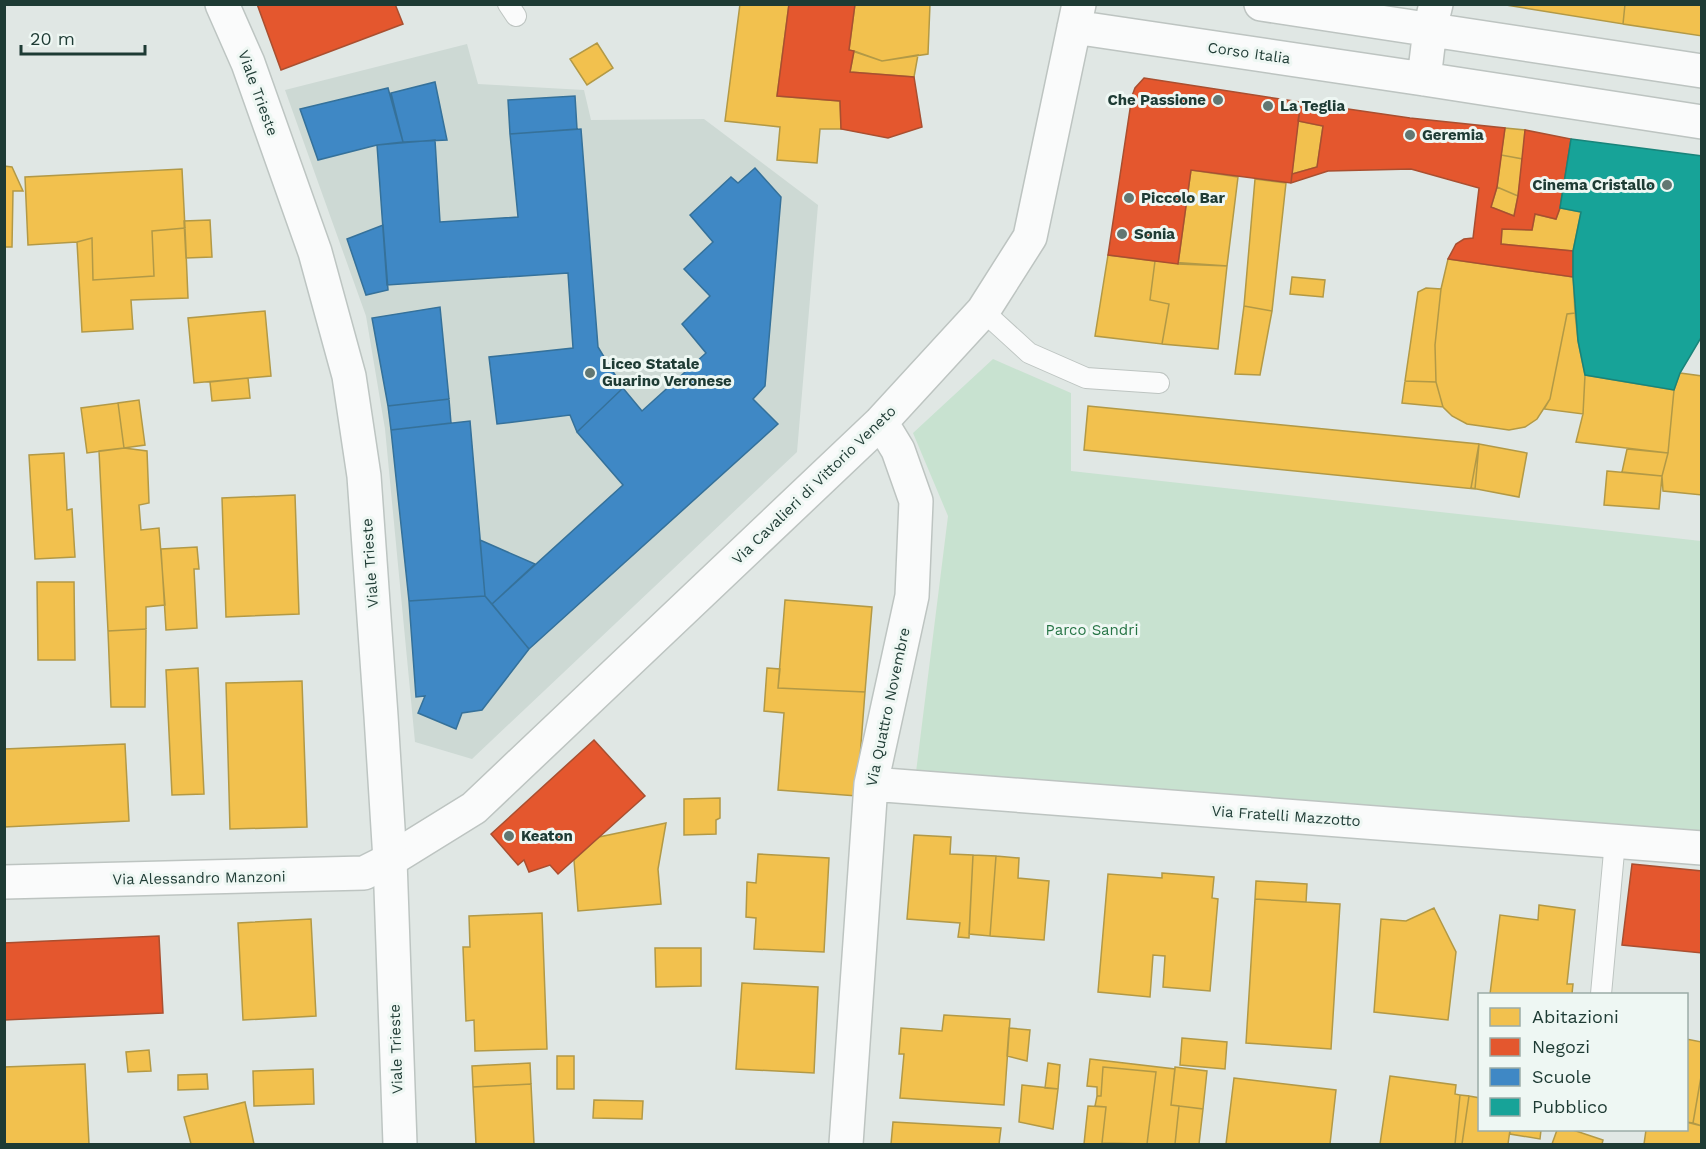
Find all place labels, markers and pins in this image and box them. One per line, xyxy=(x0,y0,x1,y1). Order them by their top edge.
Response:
place label: Che Passione xyxy=(1107,91,1206,109)
marker: Che Passione xyxy=(1211,93,1225,107)
place label: La Teglia xyxy=(1280,97,1345,115)
marker: La Teglia xyxy=(1261,99,1275,113)
place label: Geremia xyxy=(1422,126,1484,144)
marker: Geremia xyxy=(1403,128,1417,142)
place label: Cinema Cristallo xyxy=(1532,176,1655,194)
marker: Cinema Cristallo xyxy=(1660,178,1674,192)
place label: Piccolo Bar xyxy=(1141,189,1226,207)
marker: Piccolo Bar xyxy=(1122,191,1136,205)
place label: Sonia xyxy=(1134,225,1175,243)
marker: Sonia xyxy=(1115,227,1129,241)
place label: Liceo Statale Guarino Veronese xyxy=(602,355,732,390)
marker: Liceo Statale Guarino Veronese xyxy=(583,366,597,380)
place label: Keaton xyxy=(521,827,573,845)
marker: Keaton xyxy=(502,829,516,843)

